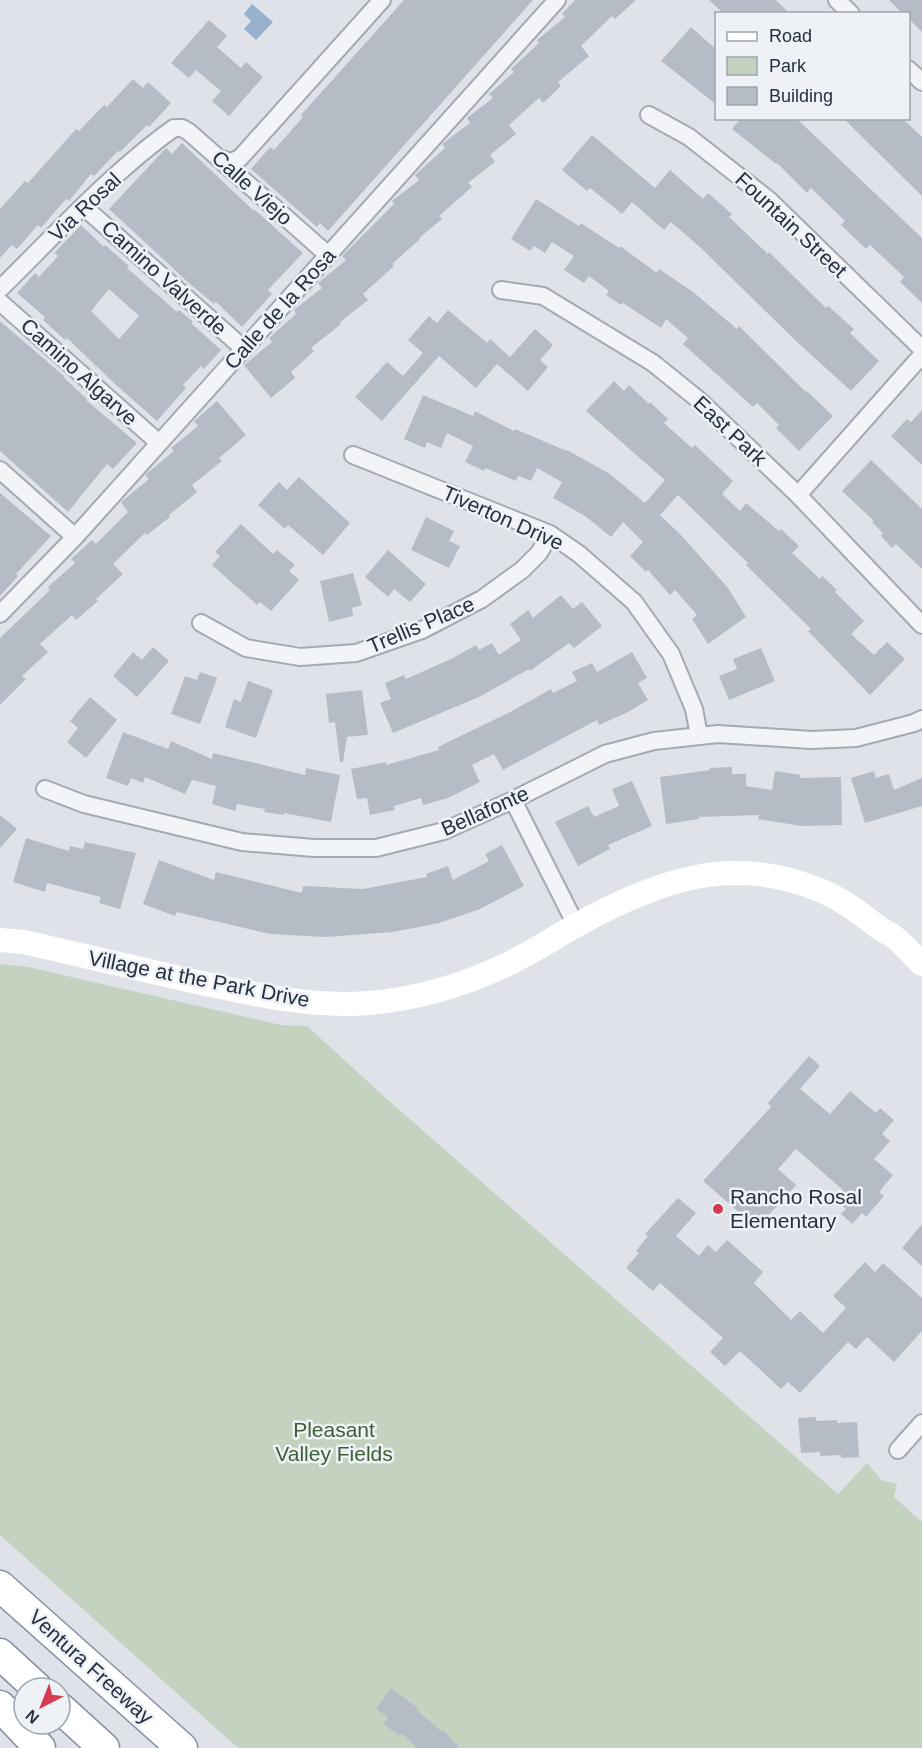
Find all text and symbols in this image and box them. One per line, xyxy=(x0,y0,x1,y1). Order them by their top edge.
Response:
legend xyxy=(715,12,910,120)
text: Road xyxy=(769,26,812,46)
text: Park xyxy=(769,56,807,76)
text: Building xyxy=(769,86,833,106)
street label: Calle Viejo xyxy=(207,146,297,230)
street label: Fountain Street xyxy=(731,167,852,282)
street label: Via Rosal xyxy=(44,168,125,246)
street label: Camino Valverde xyxy=(97,216,231,340)
street label: Calle de la Rosa xyxy=(220,243,340,374)
street label: Camino Algarve xyxy=(17,313,142,430)
street label: East Park xyxy=(689,391,772,470)
street label: Tiverton Drive xyxy=(439,481,567,554)
street label: Trellis Place xyxy=(364,592,478,657)
street label: Bellafonte xyxy=(437,781,532,840)
street label: Village at the Park Drive xyxy=(87,946,312,1011)
place label: Rancho Rosal Elementary xyxy=(730,1185,862,1232)
marker: Rancho Rosal Elementary xyxy=(711,1202,725,1216)
park label: Pleasant Valley Fields xyxy=(275,1418,393,1465)
street label: Ventura Freeway xyxy=(25,1605,158,1729)
north arrow xyxy=(12,1676,72,1736)
text: N xyxy=(22,1707,42,1727)

